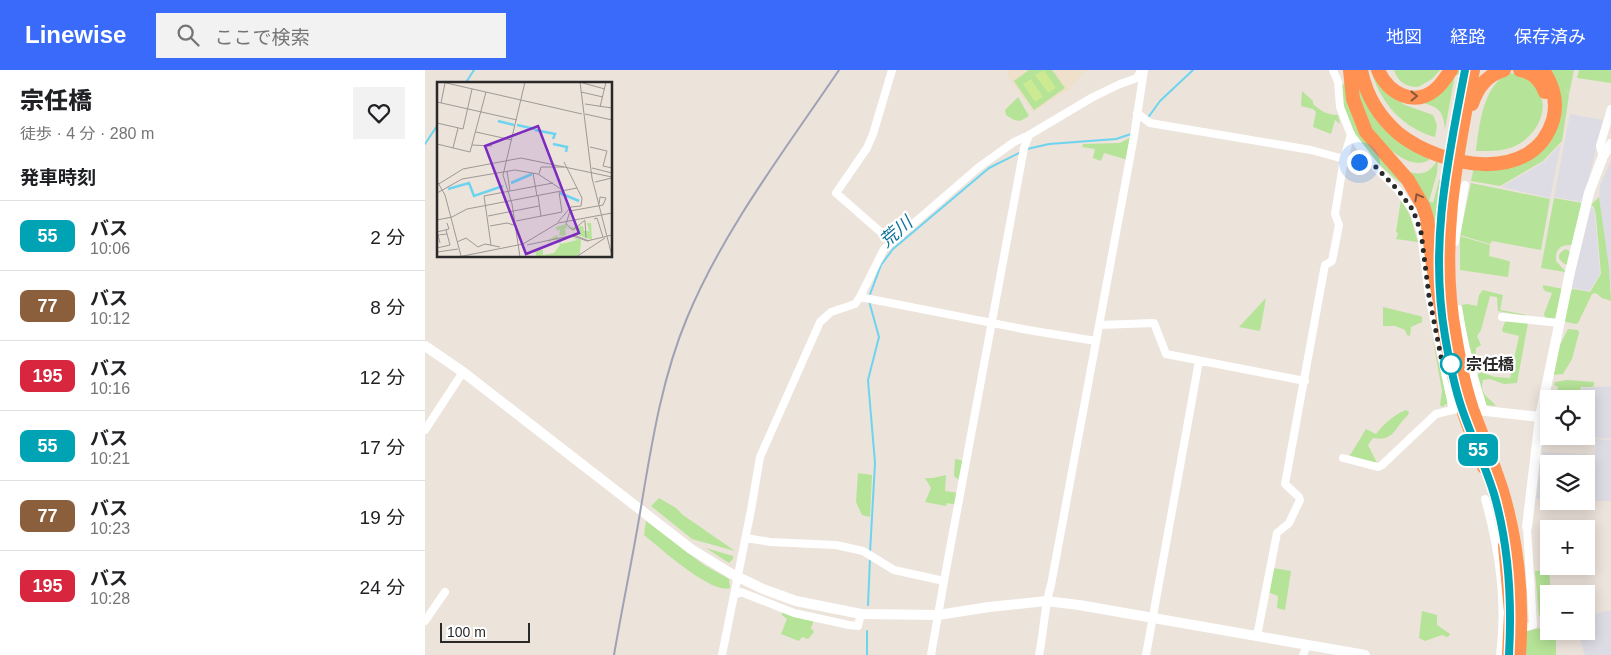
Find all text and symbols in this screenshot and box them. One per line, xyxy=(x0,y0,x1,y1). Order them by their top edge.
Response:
search box xyxy=(156,13,506,58)
text: Linewise xyxy=(25,21,126,48)
icon: search xyxy=(174,21,202,49)
text: ここで検索 xyxy=(214,27,309,48)
text: 地図 xyxy=(1386,27,1422,47)
text: 経路 xyxy=(1450,27,1486,47)
text: 保存済み xyxy=(1514,27,1586,47)
inset map xyxy=(437,82,613,258)
text: 宗任橋 xyxy=(20,87,92,114)
button: heart xyxy=(353,87,405,139)
one-way arrow xyxy=(1410,91,1418,101)
text: 徒歩 · 4 分 · 280 m xyxy=(20,125,154,142)
your location xyxy=(1347,150,1372,175)
text: 発車時刻 xyxy=(20,167,96,188)
one-way arrow xyxy=(1414,193,1424,202)
water label: 荒川 xyxy=(876,211,918,251)
text: バス xyxy=(90,218,128,239)
text: 55 xyxy=(37,226,58,246)
text: 2 分 xyxy=(370,227,405,248)
text: 10:06 xyxy=(90,240,130,257)
text: バス xyxy=(90,288,128,309)
text: 77 xyxy=(37,296,58,316)
text: 8 分 xyxy=(370,297,405,318)
text: 10:12 xyxy=(90,310,130,327)
marker: 宗任橋 xyxy=(1440,353,1462,375)
place label: 宗任橋 xyxy=(1466,356,1514,373)
text: バス xyxy=(90,358,128,379)
text: 195 xyxy=(32,366,63,386)
text: 12 分 xyxy=(360,367,405,388)
text: 10:16 xyxy=(90,380,130,397)
map controls xyxy=(1540,390,1595,640)
button: locate xyxy=(1540,390,1595,445)
text: バス xyxy=(90,428,128,449)
line badge: 55 xyxy=(1455,434,1501,466)
text: 55 xyxy=(37,436,58,456)
text: 17 分 xyxy=(360,437,405,458)
text: 55 xyxy=(1468,440,1488,460)
text: 10:21 xyxy=(90,450,130,467)
button: layers xyxy=(1540,455,1595,510)
text: バス xyxy=(90,498,128,519)
text: 77 xyxy=(37,506,58,526)
text: 19 分 xyxy=(360,507,405,528)
text: 10:23 xyxy=(90,520,130,537)
button: + xyxy=(1540,520,1595,575)
text: バス xyxy=(90,568,128,589)
text: 195 xyxy=(32,576,63,596)
text: 24 分 xyxy=(360,577,405,598)
button: − xyxy=(1540,585,1595,640)
text: 10:28 xyxy=(90,590,130,607)
scale bar xyxy=(440,620,530,643)
text: 100 m xyxy=(447,624,486,640)

